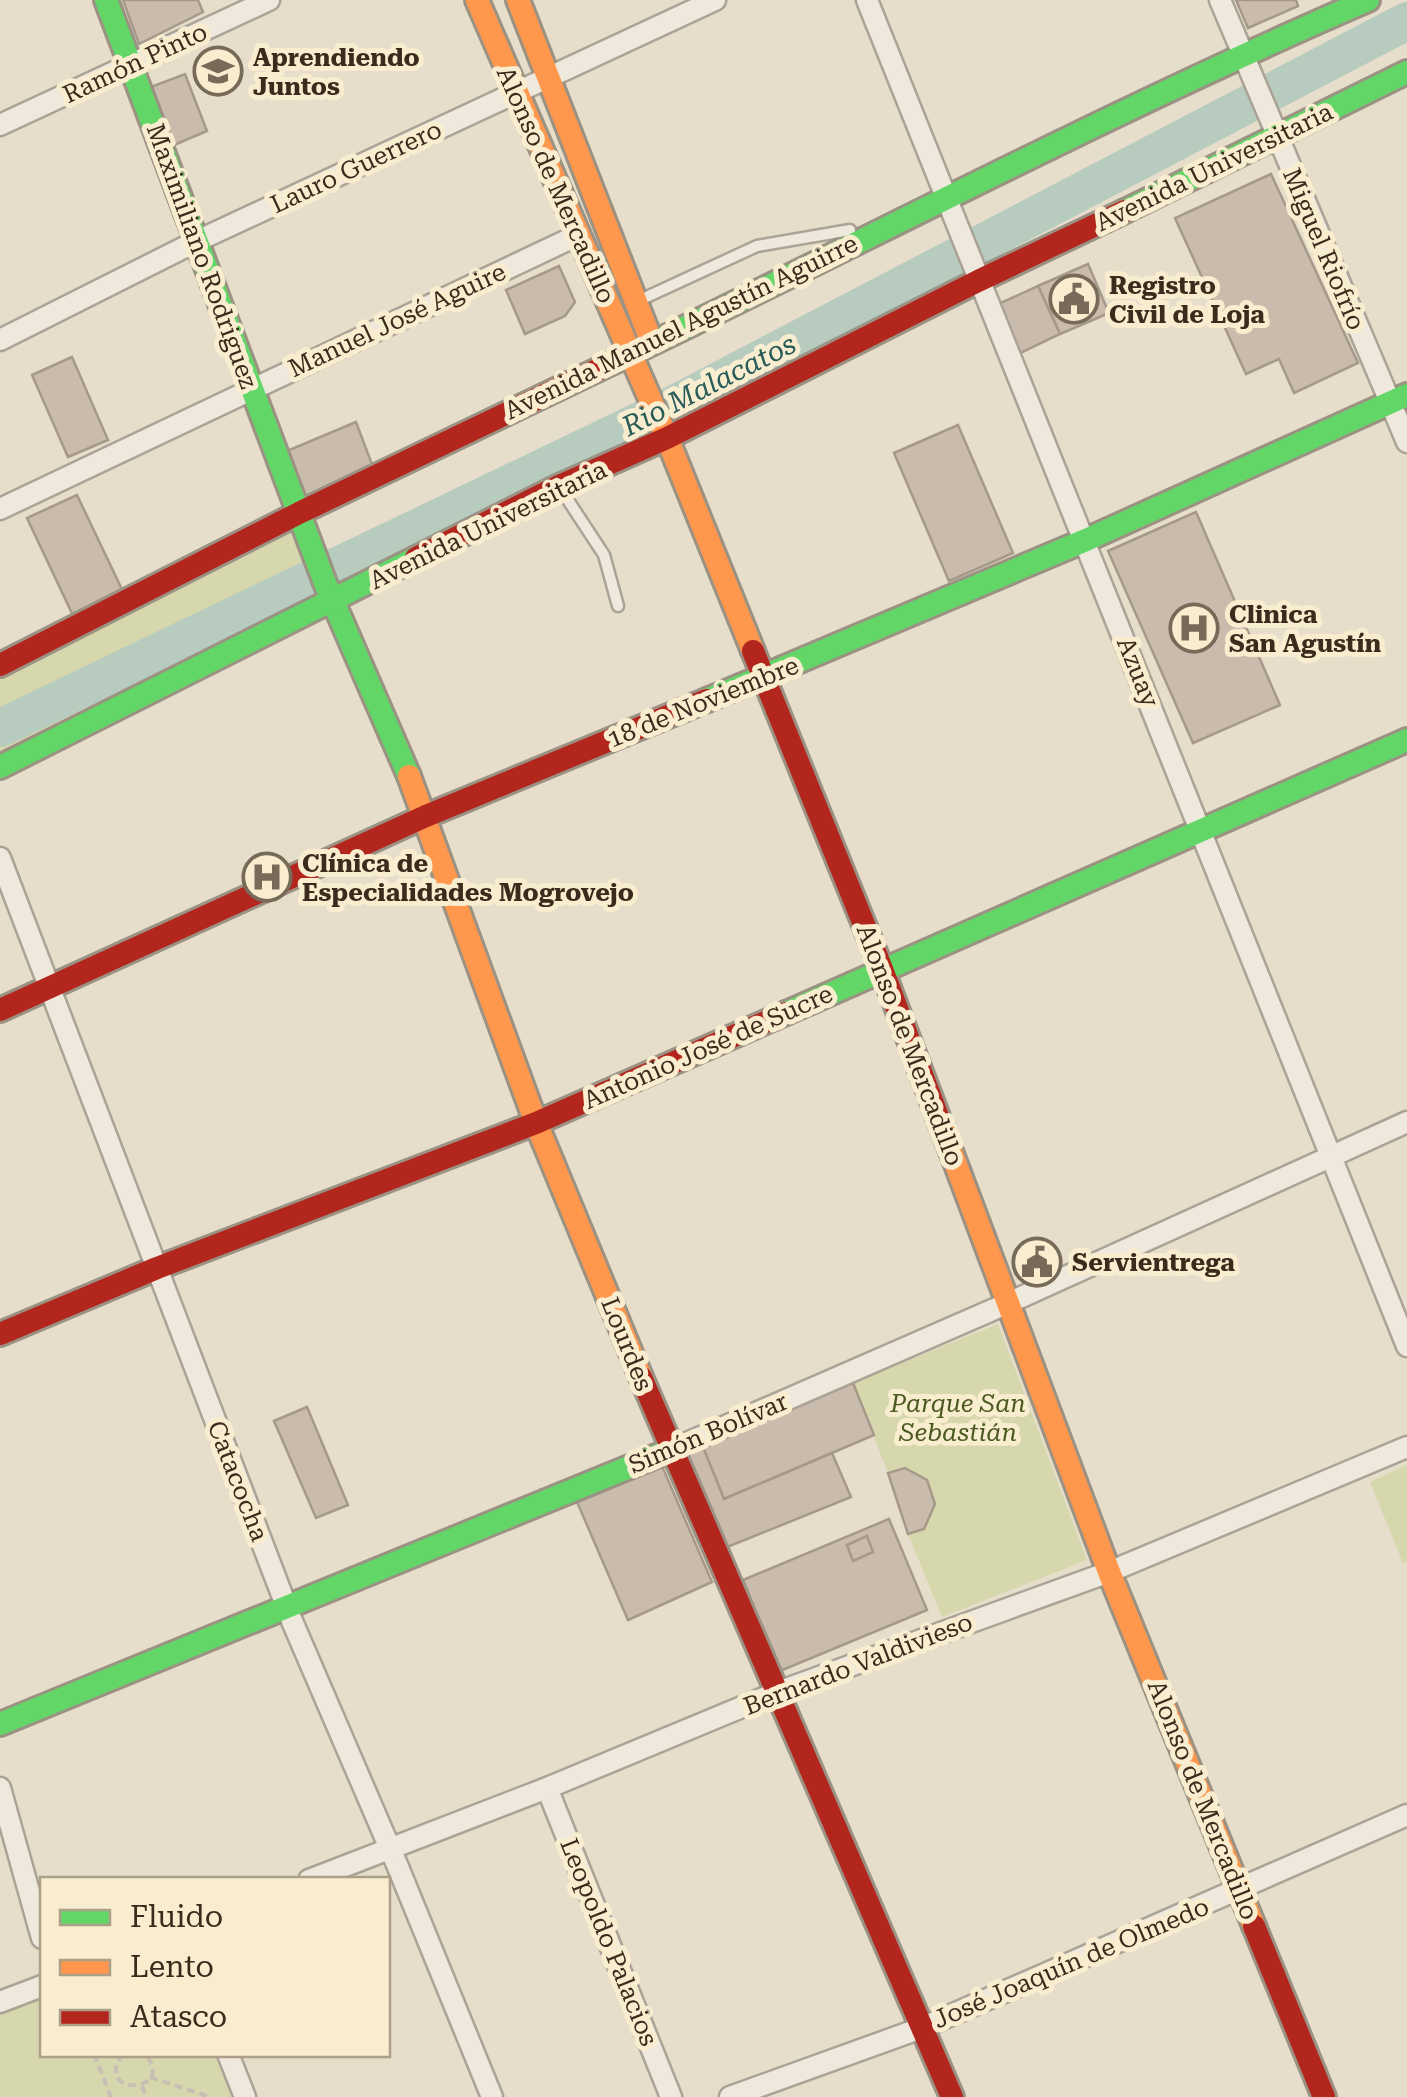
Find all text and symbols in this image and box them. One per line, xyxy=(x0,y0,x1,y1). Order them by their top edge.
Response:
street label: Ramón Pinto xyxy=(58,17,212,109)
place label: Aprendiendo Juntos xyxy=(253,43,420,101)
school or university icon: Aprendiendo Juntos xyxy=(192,45,244,97)
street label: Alonso de Mercadillo xyxy=(491,62,621,308)
street label: Avenida Universitaria xyxy=(1091,97,1338,237)
street label: Lauro Guerrero xyxy=(266,115,446,219)
street label: Maximiliano Rodriguez xyxy=(141,120,263,392)
street label: Miguel Riofrío xyxy=(1277,164,1371,334)
street label: Avenida Manuel Agustín Aguirre xyxy=(500,229,862,425)
street label: Manuel José Aguire xyxy=(284,257,510,383)
place label: Registro Civil de Loja xyxy=(1109,271,1265,329)
public building icon: Registro Civil de Loja xyxy=(1048,273,1100,325)
water label: Rio Malacatos xyxy=(616,327,801,443)
street label: Avenida Universitaria xyxy=(365,455,612,595)
place label: Clinica San Agustín xyxy=(1229,600,1382,658)
hospital icon: Clinica San Agustín xyxy=(1168,602,1220,654)
street label: Azuay xyxy=(1111,633,1165,711)
street label: 18 de Noviembre xyxy=(603,650,803,754)
place label: Clínica de Especialidades Mogrovejo xyxy=(302,849,634,907)
hospital icon: Clínica de Especialidades Mogrovejo xyxy=(241,851,293,903)
street label: Alonso de Mercadillo xyxy=(851,920,969,1170)
street label: Antonio José de Sucre xyxy=(579,979,837,1115)
public building icon: Servientrega xyxy=(1011,1236,1063,1288)
place label: Servientrega xyxy=(1072,1248,1235,1277)
street label: Lourdes xyxy=(595,1293,659,1395)
street label: Simón Bolívar xyxy=(624,1386,792,1480)
park label: Parque San Sebastián xyxy=(889,1389,1026,1447)
street label: Catacocha xyxy=(202,1417,274,1546)
street label: Bernardo Valdivieso xyxy=(740,1607,976,1721)
street label: Alonso de Mercadillo xyxy=(1142,1676,1264,1924)
street label: Leopoldo Palacios xyxy=(554,1834,664,2050)
legend xyxy=(40,1877,390,2057)
street label: José Joaquín de Olmedo xyxy=(929,1892,1213,2034)
text: Fluido xyxy=(130,1899,223,1934)
text: Lento xyxy=(130,1949,214,1984)
text: Atasco xyxy=(130,1999,227,2034)

